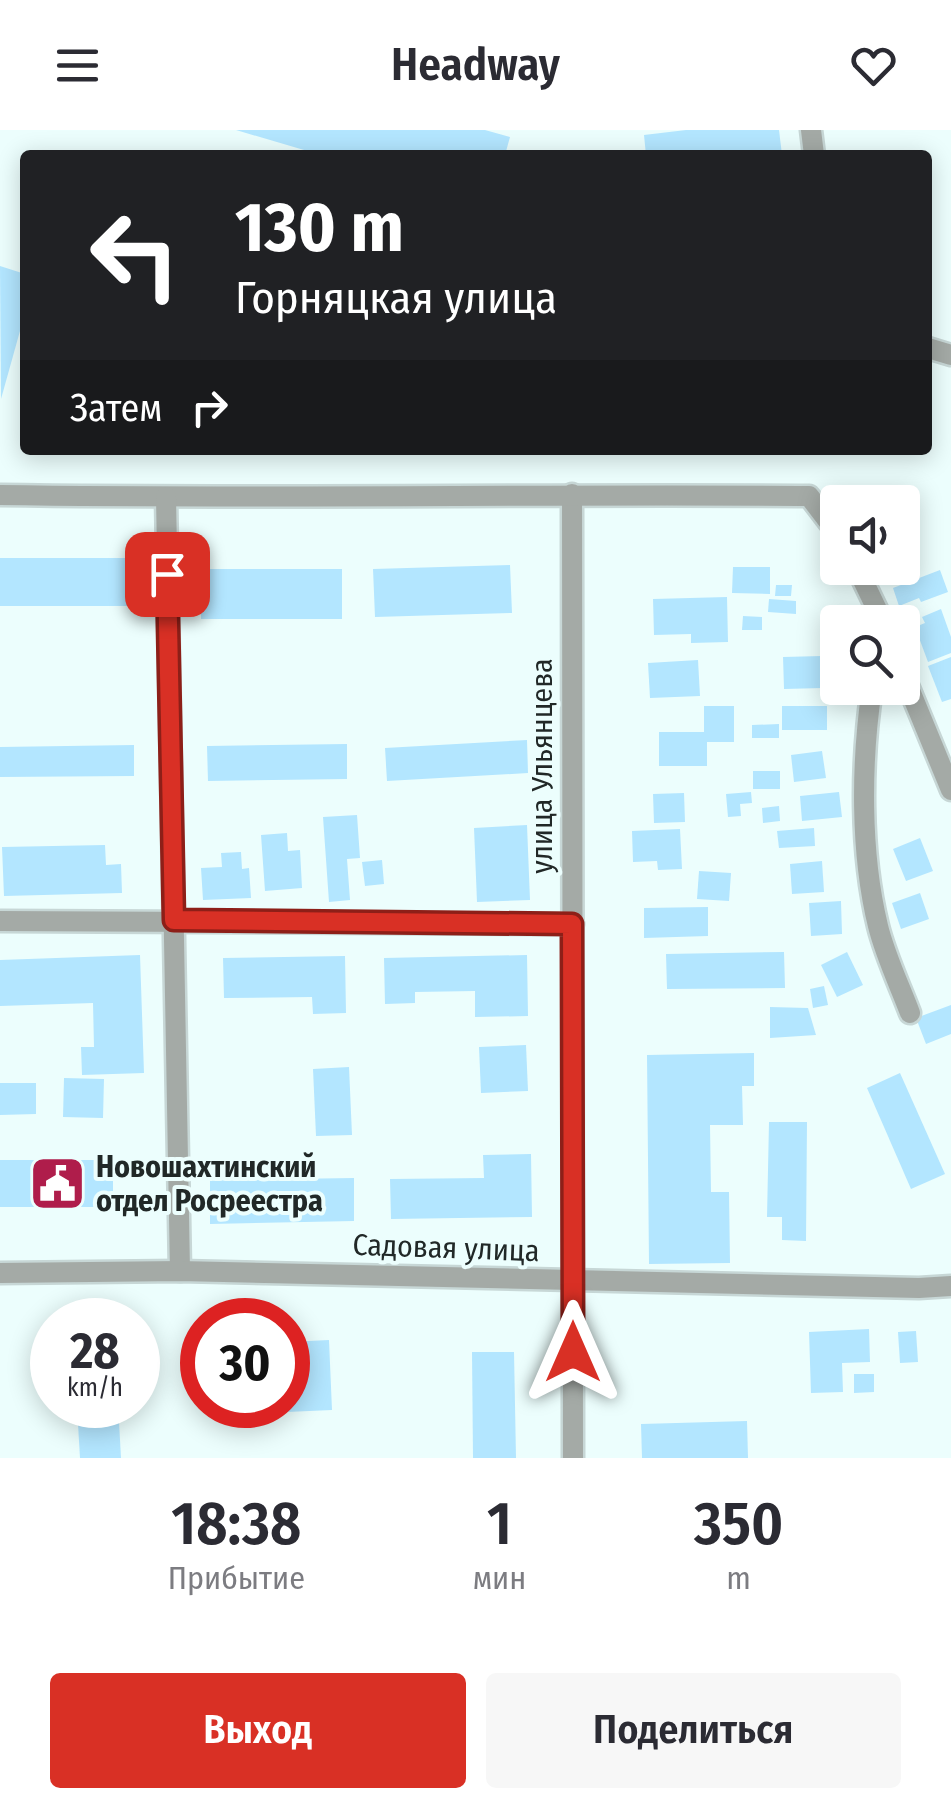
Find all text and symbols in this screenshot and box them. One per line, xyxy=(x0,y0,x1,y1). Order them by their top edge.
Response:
icon: menu xyxy=(50,38,105,93)
text: Headway xyxy=(391,38,560,92)
icon: heart xyxy=(846,38,901,93)
text: 130 m xyxy=(235,186,404,270)
icon: left xyxy=(70,190,200,320)
text: Горняцкая улица xyxy=(235,271,557,325)
icon: right xyxy=(182,380,237,435)
text: Затем xyxy=(70,385,162,431)
map controls xyxy=(820,485,920,705)
button: sound xyxy=(820,485,920,585)
pin xyxy=(125,532,210,617)
icon: arrive xyxy=(140,547,195,602)
button: search xyxy=(820,605,920,705)
street label: улица Ульянцева xyxy=(524,658,560,874)
place label: Новошахтинский отдел Росреестра xyxy=(96,1149,323,1219)
public building icon: Новошахтинский отдел Росреестра xyxy=(27,1154,87,1214)
street label: Садовая улица xyxy=(352,1227,540,1269)
speed limit sign: 30 xyxy=(180,1298,310,1428)
position arrow xyxy=(521,1300,625,1404)
text: 28 xyxy=(70,1321,120,1381)
text: km/h xyxy=(67,1373,123,1403)
text: 18:38 xyxy=(171,1488,301,1560)
text: 1 xyxy=(487,1488,512,1560)
text: 350 xyxy=(694,1488,783,1560)
text: Прибытие xyxy=(168,1559,305,1597)
text: мин xyxy=(473,1559,526,1597)
text: m xyxy=(726,1559,751,1597)
button: Выход xyxy=(50,1673,466,1788)
button: Поделиться xyxy=(486,1673,901,1788)

